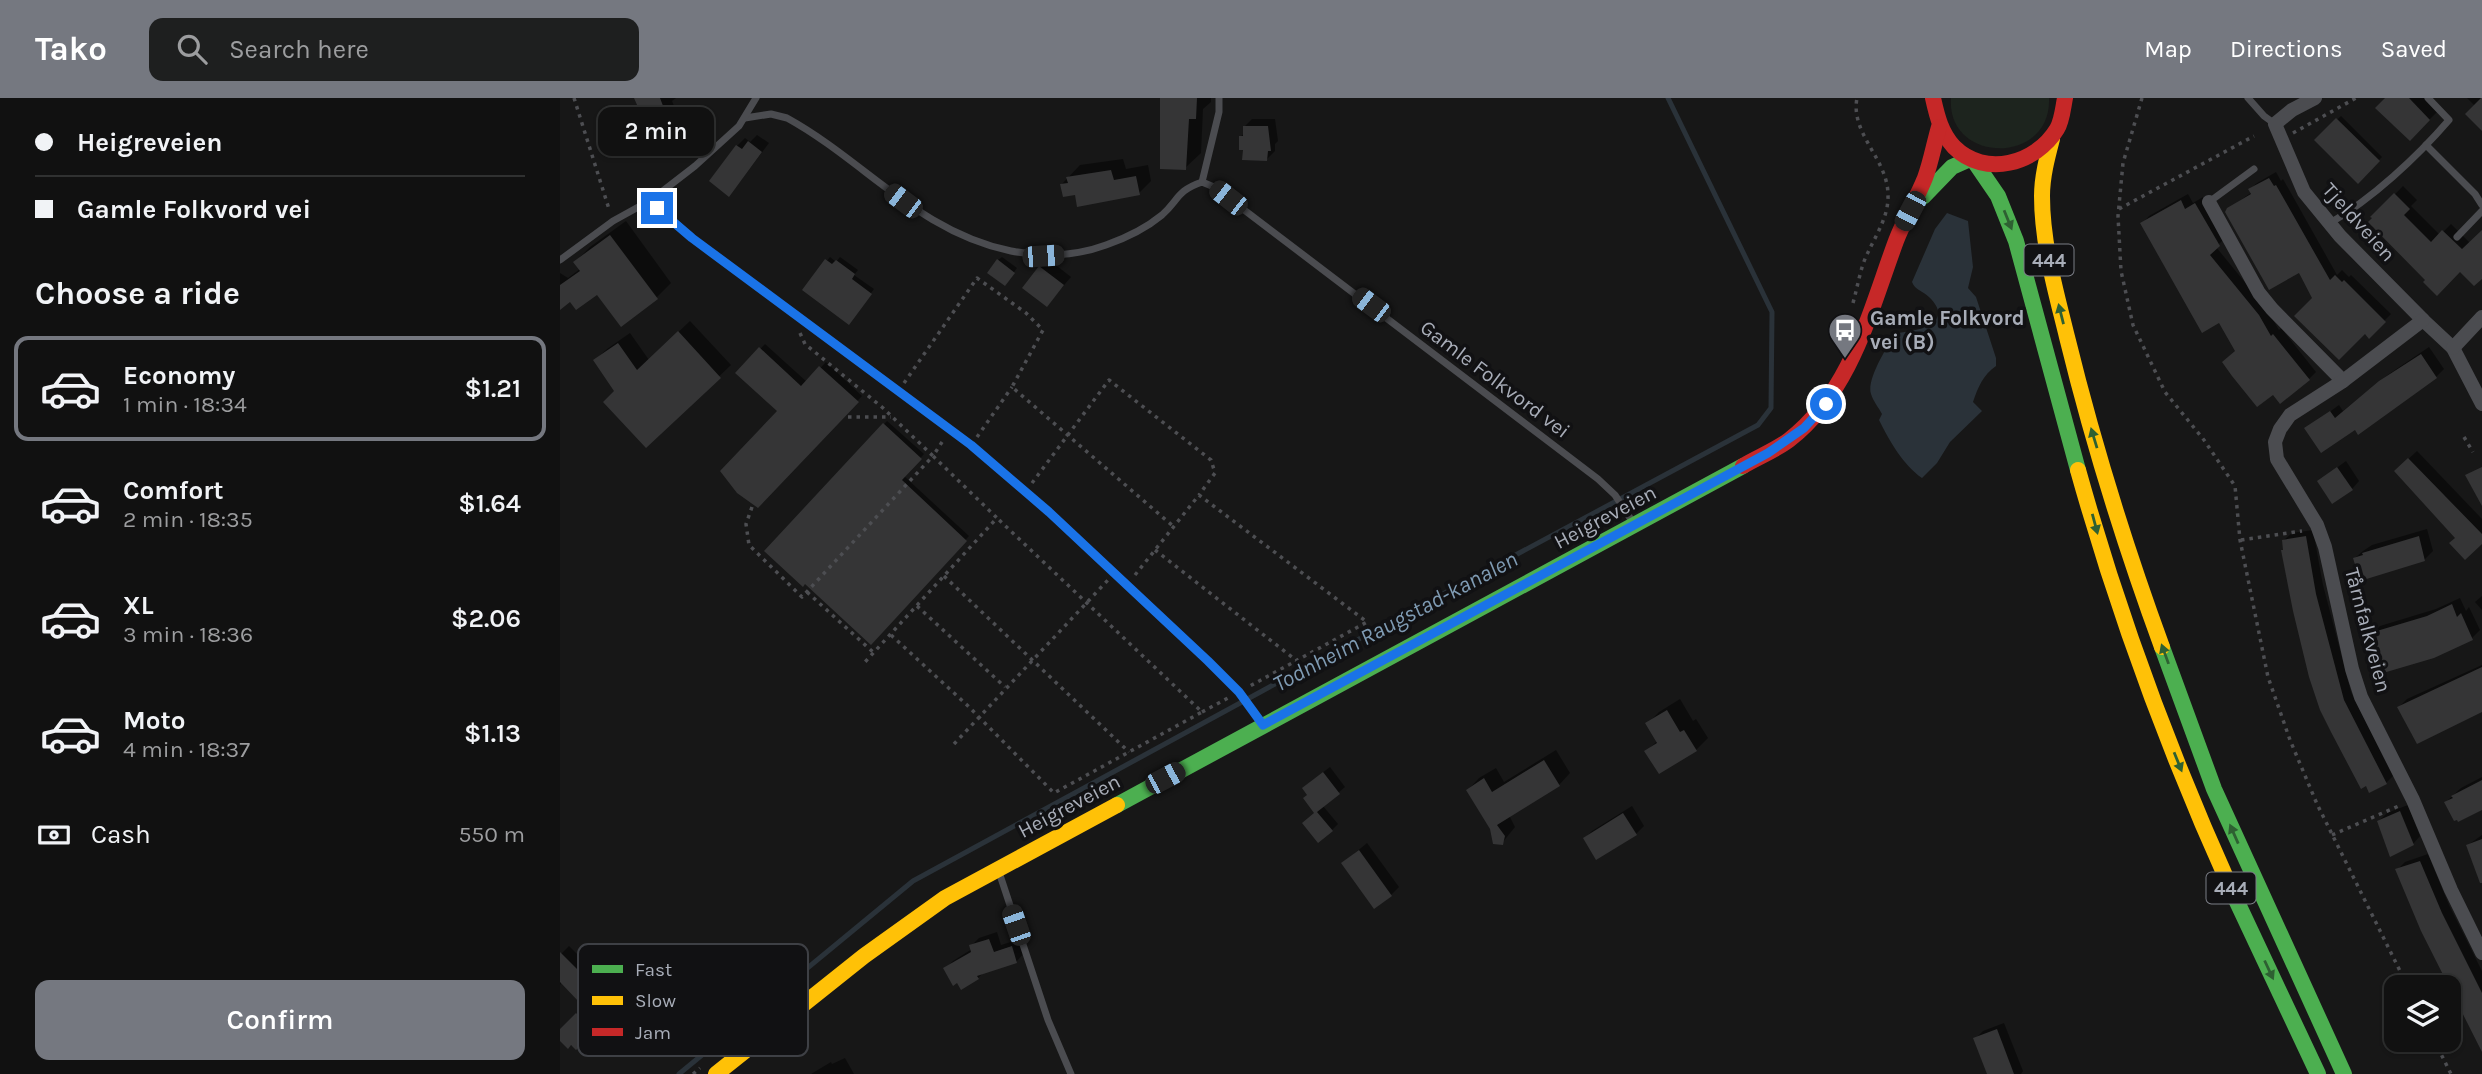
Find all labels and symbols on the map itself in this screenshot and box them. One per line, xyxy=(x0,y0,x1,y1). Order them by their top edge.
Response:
callout: 2 min xyxy=(599,106,715,155)
car xyxy=(1205,177,1252,219)
street label: Tjeldveien xyxy=(2318,178,2400,266)
car xyxy=(880,180,927,222)
car xyxy=(1891,188,1930,234)
route end xyxy=(641,192,673,224)
one-way arrow xyxy=(2002,210,2013,231)
car xyxy=(1022,244,1065,268)
road number: 444 xyxy=(2024,244,2074,276)
car xyxy=(1348,284,1395,326)
one-way arrow xyxy=(2055,303,2066,325)
place label: Gamle Folkvord vei (B) xyxy=(1870,306,2025,354)
bus stop icon: Gamle Folkvord vei (B) xyxy=(1826,311,1864,360)
street label: Gamle Folkvord vei xyxy=(1416,315,1574,443)
route start xyxy=(1810,388,1842,420)
one-way arrow xyxy=(2088,427,2099,448)
street label: Heigreveien xyxy=(1550,480,1660,554)
one-way arrow xyxy=(2090,513,2101,535)
water label: Todnheim Raugstad-kanalen xyxy=(1268,545,1522,697)
street label: Tårnfalkveien xyxy=(2340,565,2396,695)
one-way arrow xyxy=(2159,644,2170,665)
one-way arrow xyxy=(2173,751,2184,772)
car xyxy=(1142,759,1189,797)
street label: Heigreveien xyxy=(1014,769,1124,843)
one-way arrow xyxy=(2228,823,2239,844)
road number: 444 xyxy=(2206,873,2256,904)
car xyxy=(1000,902,1033,948)
legend xyxy=(578,944,808,1056)
text: Fast xyxy=(635,959,672,981)
one-way arrow xyxy=(2263,960,2275,980)
text: Slow xyxy=(635,990,676,1012)
text: Jam xyxy=(635,1022,671,1044)

